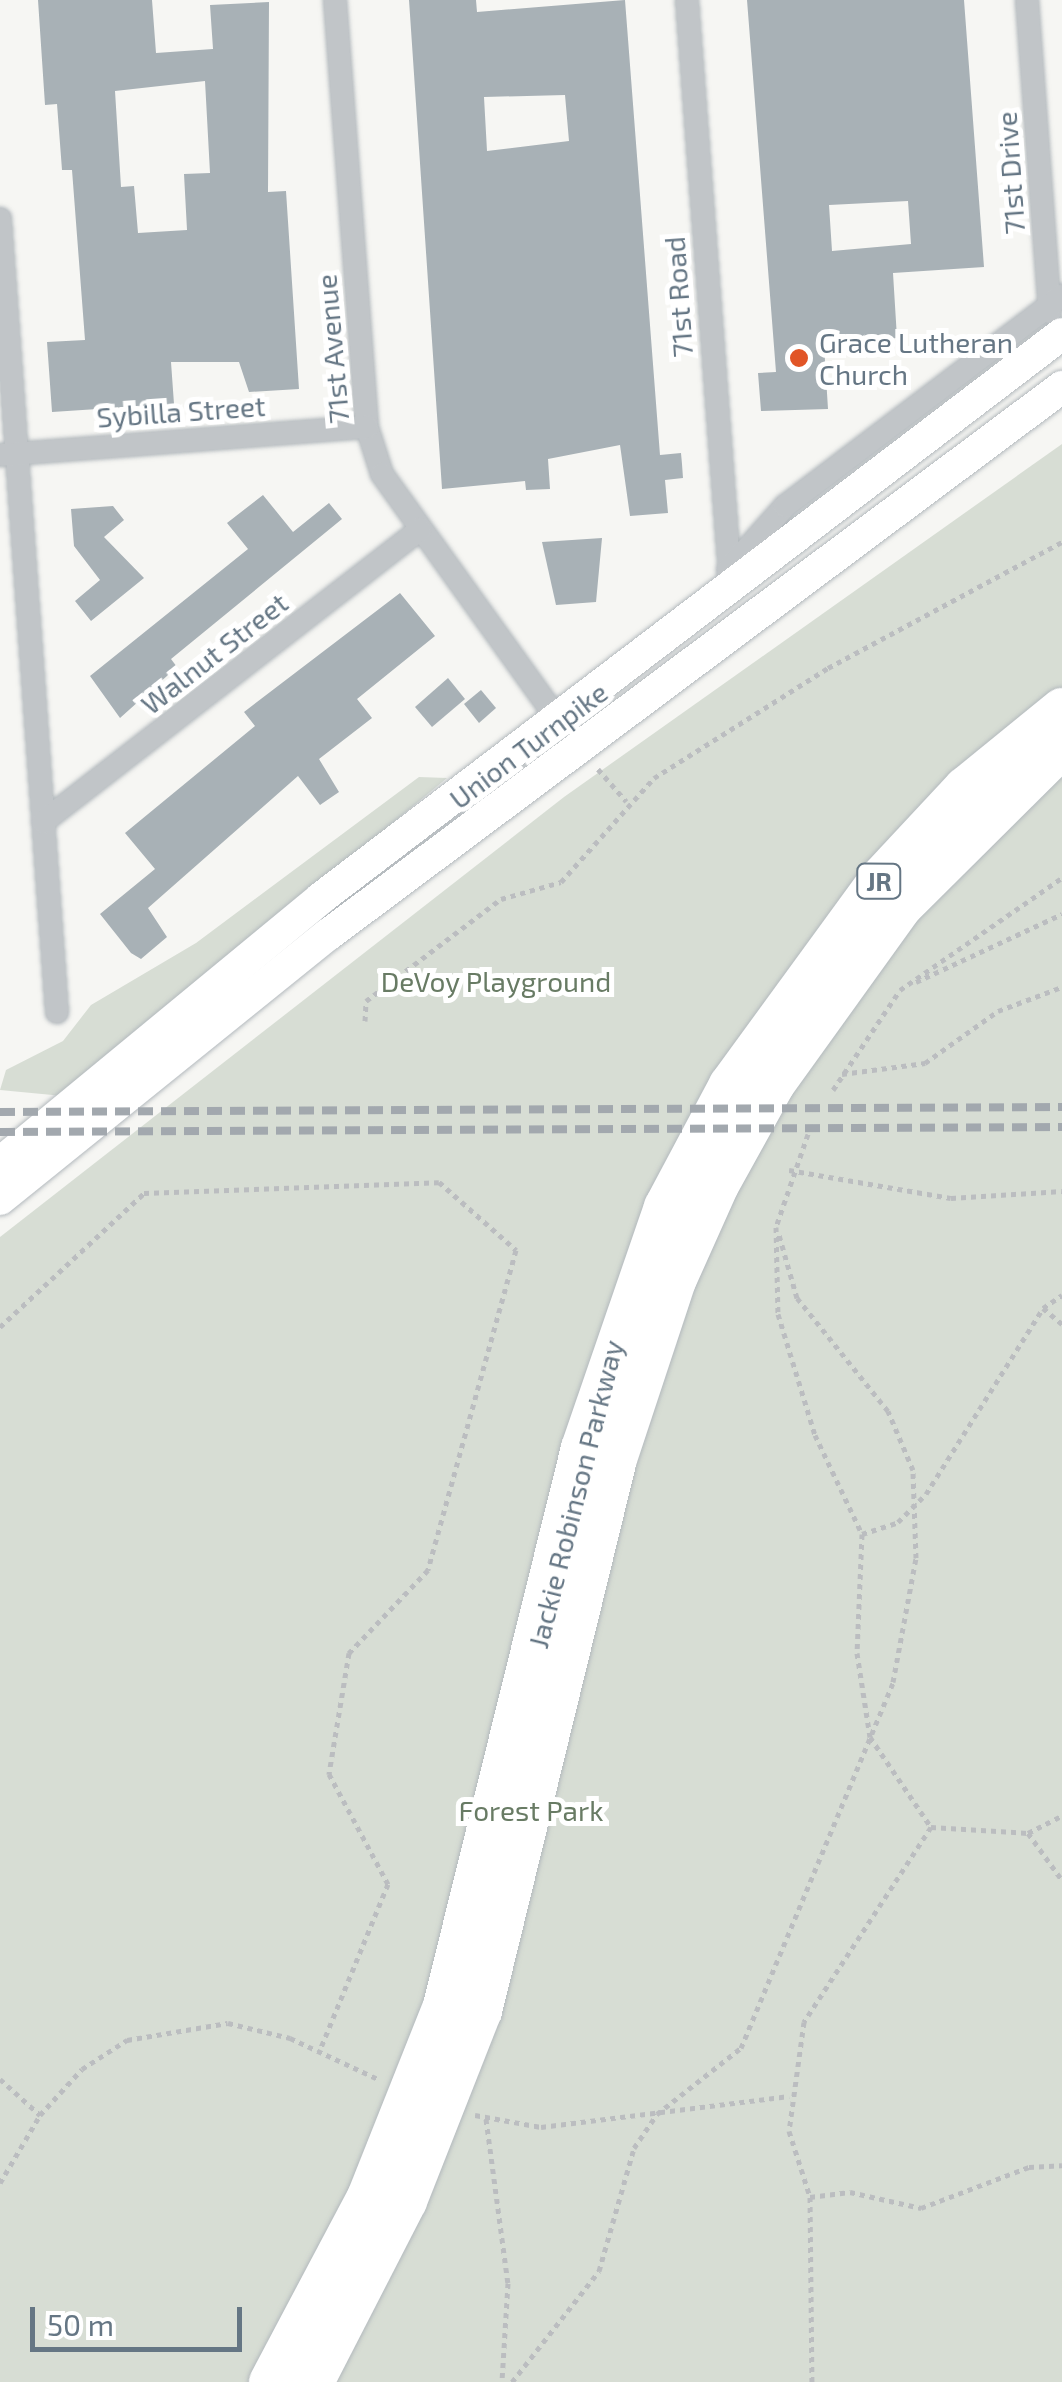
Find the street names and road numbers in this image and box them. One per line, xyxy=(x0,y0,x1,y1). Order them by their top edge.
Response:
street label: 71st Drive xyxy=(989,110,1031,236)
street label: 71st Road xyxy=(657,235,699,359)
street label: 71st Avenue xyxy=(309,273,355,425)
street label: Sybilla Street xyxy=(95,388,267,434)
street label: Walnut Street xyxy=(134,585,294,721)
street label: Union Turnpike xyxy=(442,675,614,815)
road number: JR xyxy=(854,861,904,901)
street label: Jackie Robinson Parkway xyxy=(520,1336,630,1652)

